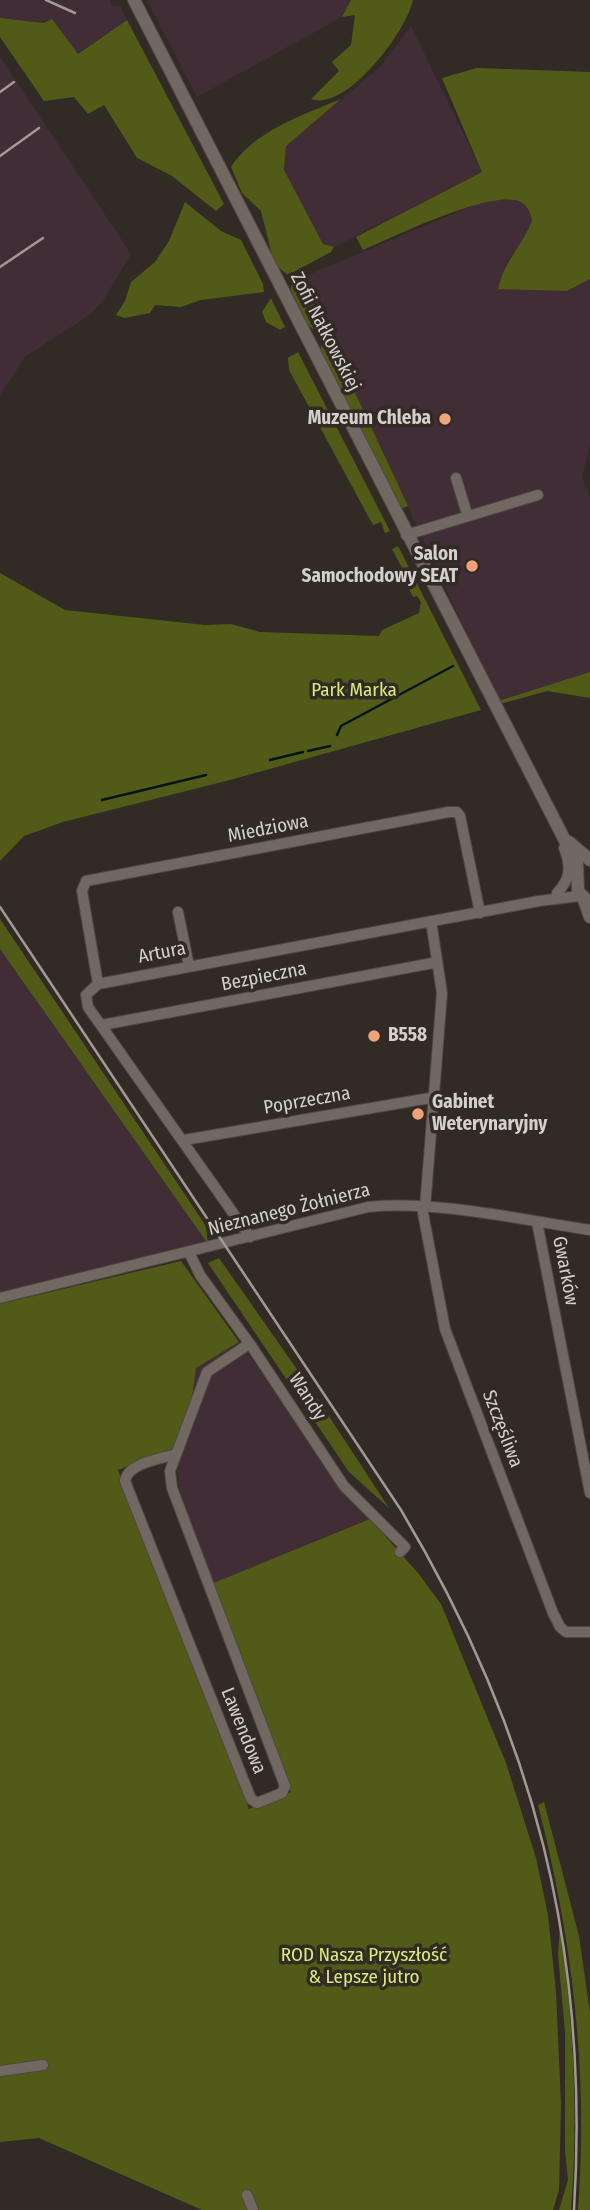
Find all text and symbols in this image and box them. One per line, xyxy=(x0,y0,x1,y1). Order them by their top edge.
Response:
street label: Zofii Nałkowskiej xyxy=(285,268,365,396)
place label: Muzeum Chleba xyxy=(308,408,431,430)
marker: Muzeum Chleba xyxy=(437,411,453,427)
place label: Salon Samochodowy SEAT xyxy=(302,544,458,588)
marker: Salon Samochodowy SEAT xyxy=(464,558,480,574)
park label: Park Marka xyxy=(311,680,397,702)
street label: Miedziowa xyxy=(226,810,310,848)
street label: Artura xyxy=(136,937,188,969)
street label: Bezpieczna xyxy=(219,958,309,996)
place label: B558 xyxy=(388,1025,427,1047)
marker: B558 xyxy=(366,1028,382,1044)
street label: Poprzeczna xyxy=(262,1082,352,1120)
place label: Gabinet Weterynaryjny xyxy=(432,1092,547,1136)
marker: Gabinet Weterynaryjny xyxy=(410,1106,426,1122)
street label: Nieznanego Żołnierza xyxy=(206,1179,372,1241)
street label: Gwarków xyxy=(547,1234,583,1308)
street label: Wandy xyxy=(283,1369,331,1425)
street label: Szczęśliwa xyxy=(477,1387,527,1471)
street label: Lawendowa xyxy=(215,1685,271,1777)
park label: ROD Nasza Przyszłość & Lepsze jutro xyxy=(281,1945,447,1989)

